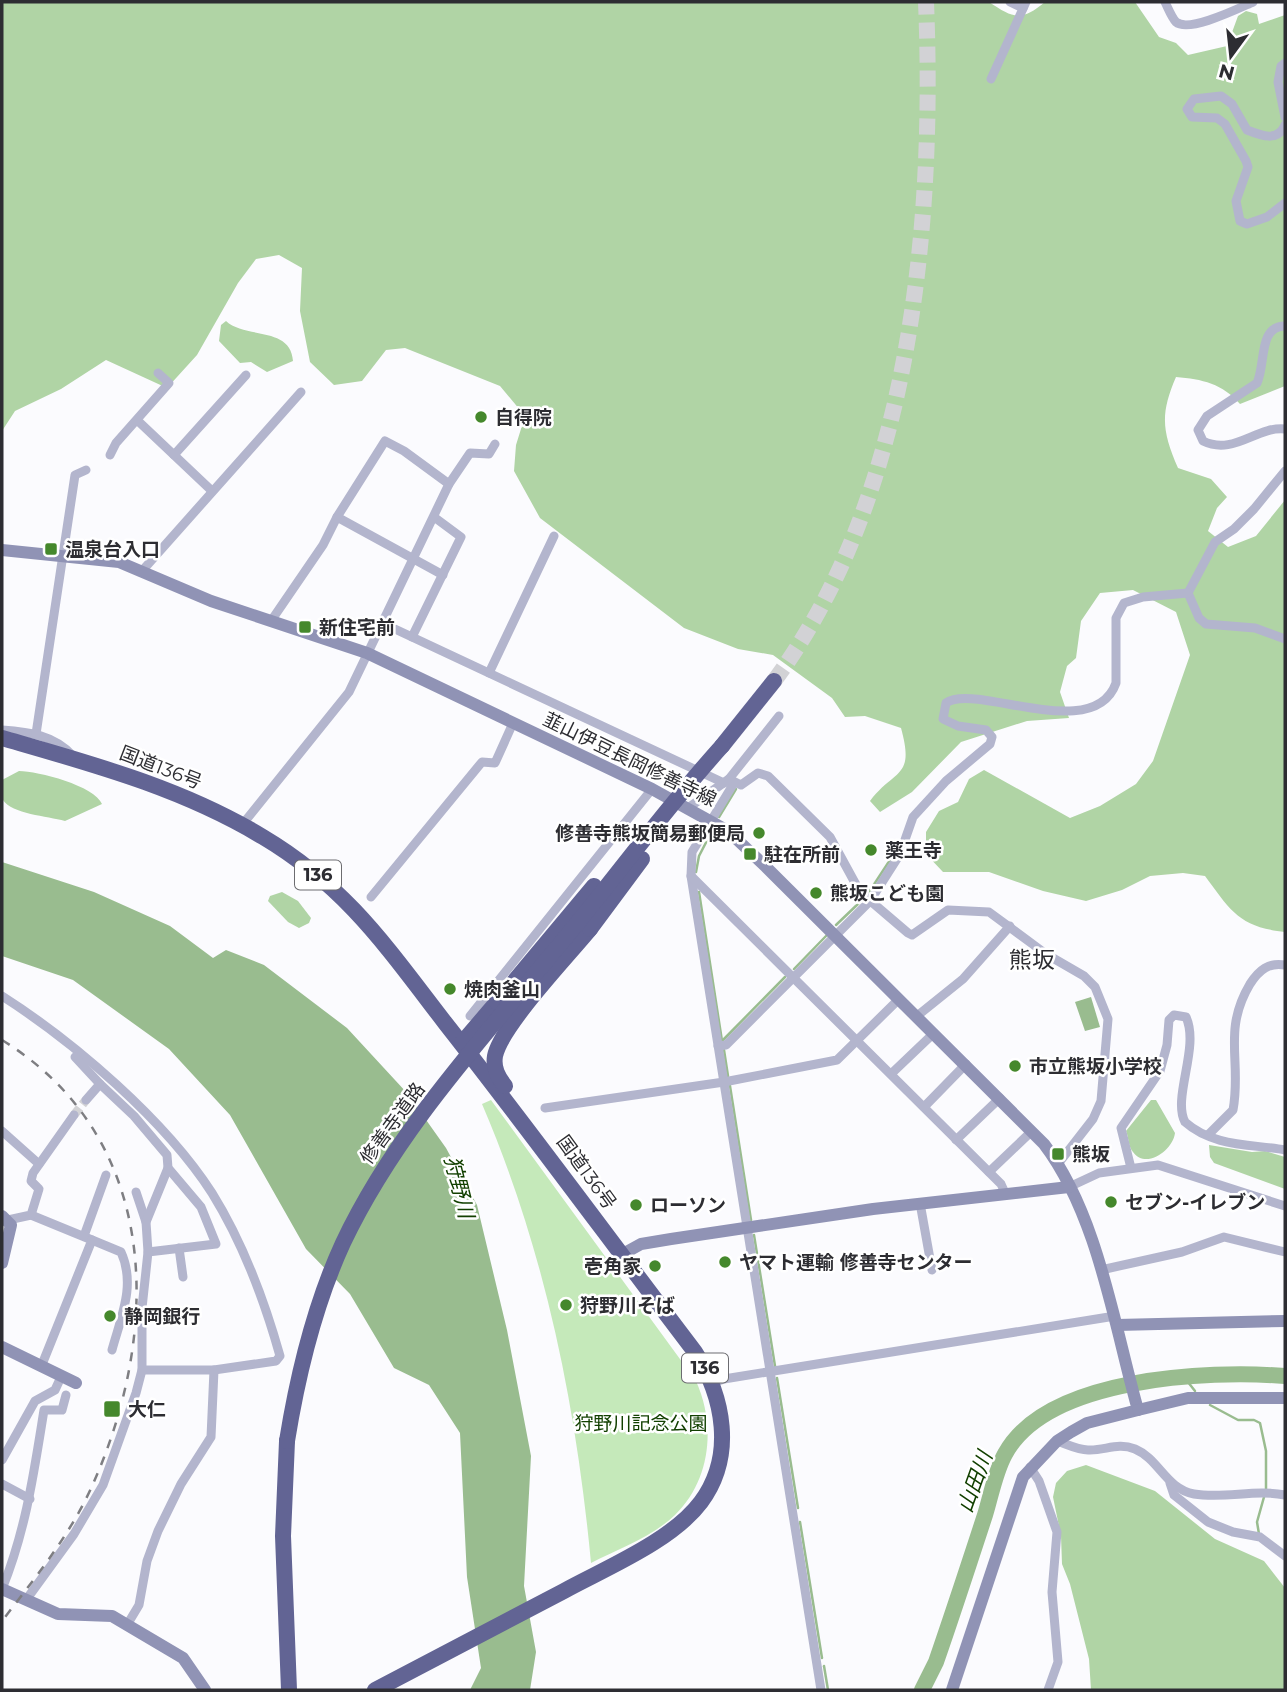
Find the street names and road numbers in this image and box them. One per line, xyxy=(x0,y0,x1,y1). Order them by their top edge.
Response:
street label: 韮山伊豆長岡修善寺線 xyxy=(539,707,720,811)
street label: 国道136号 xyxy=(116,741,205,794)
road number: 136 xyxy=(295,860,341,890)
street label: 修善寺道路 xyxy=(355,1078,430,1168)
street label: 国道136号 xyxy=(552,1131,621,1214)
road number: 136 xyxy=(682,1353,728,1382)

